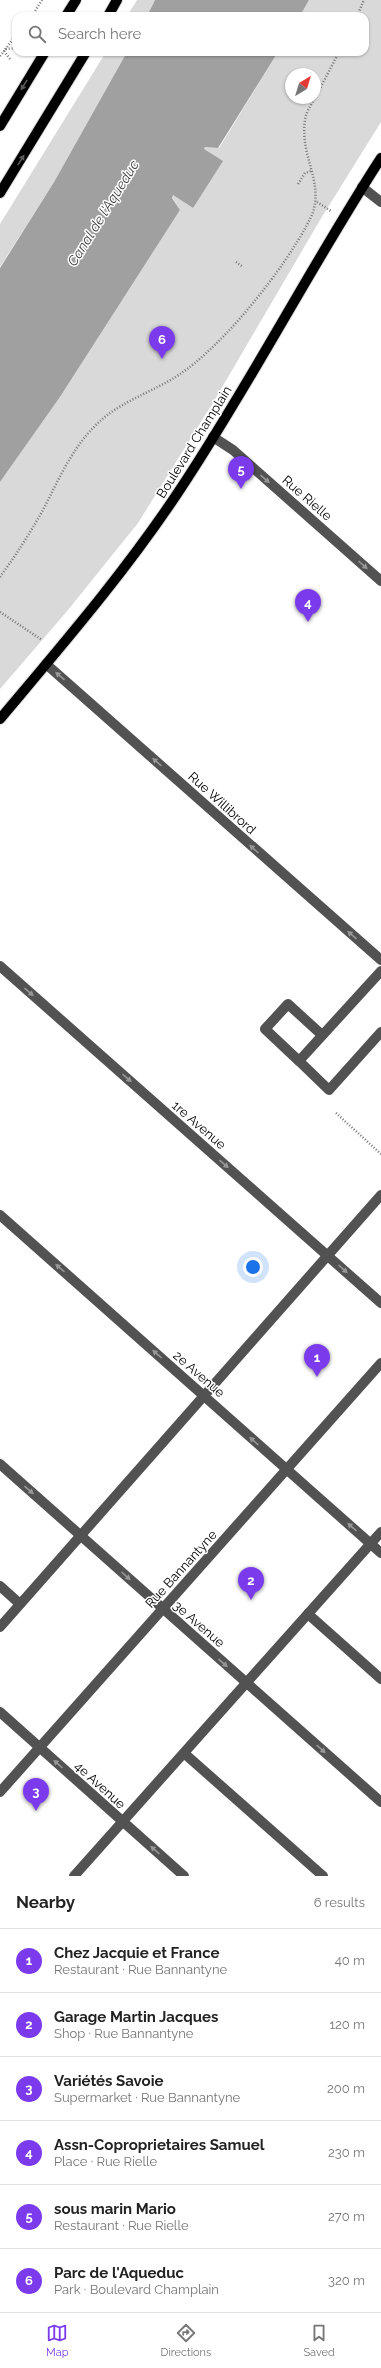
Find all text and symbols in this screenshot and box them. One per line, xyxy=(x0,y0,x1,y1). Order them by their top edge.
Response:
search box xyxy=(12,12,369,56)
icon: search xyxy=(26,23,48,45)
text: Search here xyxy=(58,25,141,43)
north arrow xyxy=(285,68,321,104)
one-way arrow xyxy=(21,79,28,91)
one-way arrow xyxy=(17,154,24,166)
water label: Canal de l'Aqueduc xyxy=(64,157,142,269)
pin: 6 xyxy=(149,326,175,359)
street label: Boulevard Champlain xyxy=(153,383,235,501)
pin: 5 xyxy=(228,456,254,489)
street label: Rue Rielle xyxy=(279,472,335,524)
one-way arrow xyxy=(260,474,270,483)
one-way arrow xyxy=(357,560,368,569)
pin: 4 xyxy=(295,589,321,622)
one-way arrow xyxy=(54,672,65,681)
one-way arrow xyxy=(152,758,162,767)
street label: Rue Willibrord xyxy=(185,769,259,837)
one-way arrow xyxy=(249,844,260,853)
one-way arrow xyxy=(347,930,357,939)
one-way arrow xyxy=(24,988,34,997)
one-way arrow xyxy=(121,1074,132,1083)
street label: 1re Avenue xyxy=(169,1098,229,1153)
one-way arrow xyxy=(219,1160,229,1169)
your location xyxy=(243,1257,263,1277)
one-way arrow xyxy=(55,1264,65,1273)
one-way arrow xyxy=(337,1264,348,1273)
pin: 1 xyxy=(304,1344,330,1377)
street label: 2e Avenue xyxy=(170,1348,228,1401)
one-way arrow xyxy=(152,1350,162,1359)
one-way arrow xyxy=(249,1436,260,1445)
one-way arrow xyxy=(24,1485,34,1494)
one-way arrow xyxy=(346,1522,357,1531)
street label: Rue Bannantyne xyxy=(142,1527,220,1611)
pin: 2 xyxy=(238,1567,264,1600)
one-way arrow xyxy=(122,1571,131,1580)
street label: 3e Avenue xyxy=(170,1598,228,1651)
one-way arrow xyxy=(218,1658,229,1667)
one-way arrow xyxy=(315,1744,326,1753)
street label: 4e Avenue xyxy=(71,1758,129,1812)
one-way arrow xyxy=(52,1759,63,1768)
pin: 3 xyxy=(23,1778,49,1811)
one-way arrow xyxy=(150,1846,159,1855)
text: Nearby xyxy=(16,1892,75,1912)
text: 6 results xyxy=(314,1895,365,1910)
text: Chez Jacquie et France xyxy=(54,1944,220,1962)
text: 1 xyxy=(26,1953,32,1968)
text: 40 m xyxy=(335,1953,365,1968)
text: Restaurant · Rue Bannantyne xyxy=(54,1962,227,1977)
text: Garage Martin Jacques xyxy=(54,2008,219,2026)
text: 2 xyxy=(25,2017,33,2032)
text: 120 m xyxy=(329,2017,365,2032)
text: Shop · Rue Bannantyne xyxy=(54,2026,193,2041)
text: Variétés Savoie xyxy=(54,2072,163,2090)
text: 3 xyxy=(25,2081,33,2096)
text: 200 m xyxy=(327,2081,365,2096)
text: Supermarket · Rue Bannantyne xyxy=(54,2090,240,2105)
text: Assn-Coproprietaires Samuel xyxy=(54,2136,264,2154)
text: 4 xyxy=(25,2145,33,2160)
text: 230 m xyxy=(328,2145,365,2160)
text: Place · Rue Rielle xyxy=(54,2154,157,2169)
text: sous marin Mario xyxy=(54,2200,176,2218)
text: 5 xyxy=(25,2209,33,2224)
text: 270 m xyxy=(328,2209,365,2224)
text: Restaurant · Rue Rielle xyxy=(54,2218,189,2233)
text: Parc de l'Aqueduc xyxy=(54,2264,184,2282)
text: 6 xyxy=(25,2273,33,2288)
text: 320 m xyxy=(328,2273,365,2288)
text: Park · Boulevard Champlain xyxy=(54,2282,219,2297)
tab: Map xyxy=(46,2322,68,2359)
tab: Directions xyxy=(161,2322,211,2359)
tab: Saved xyxy=(303,2322,335,2359)

